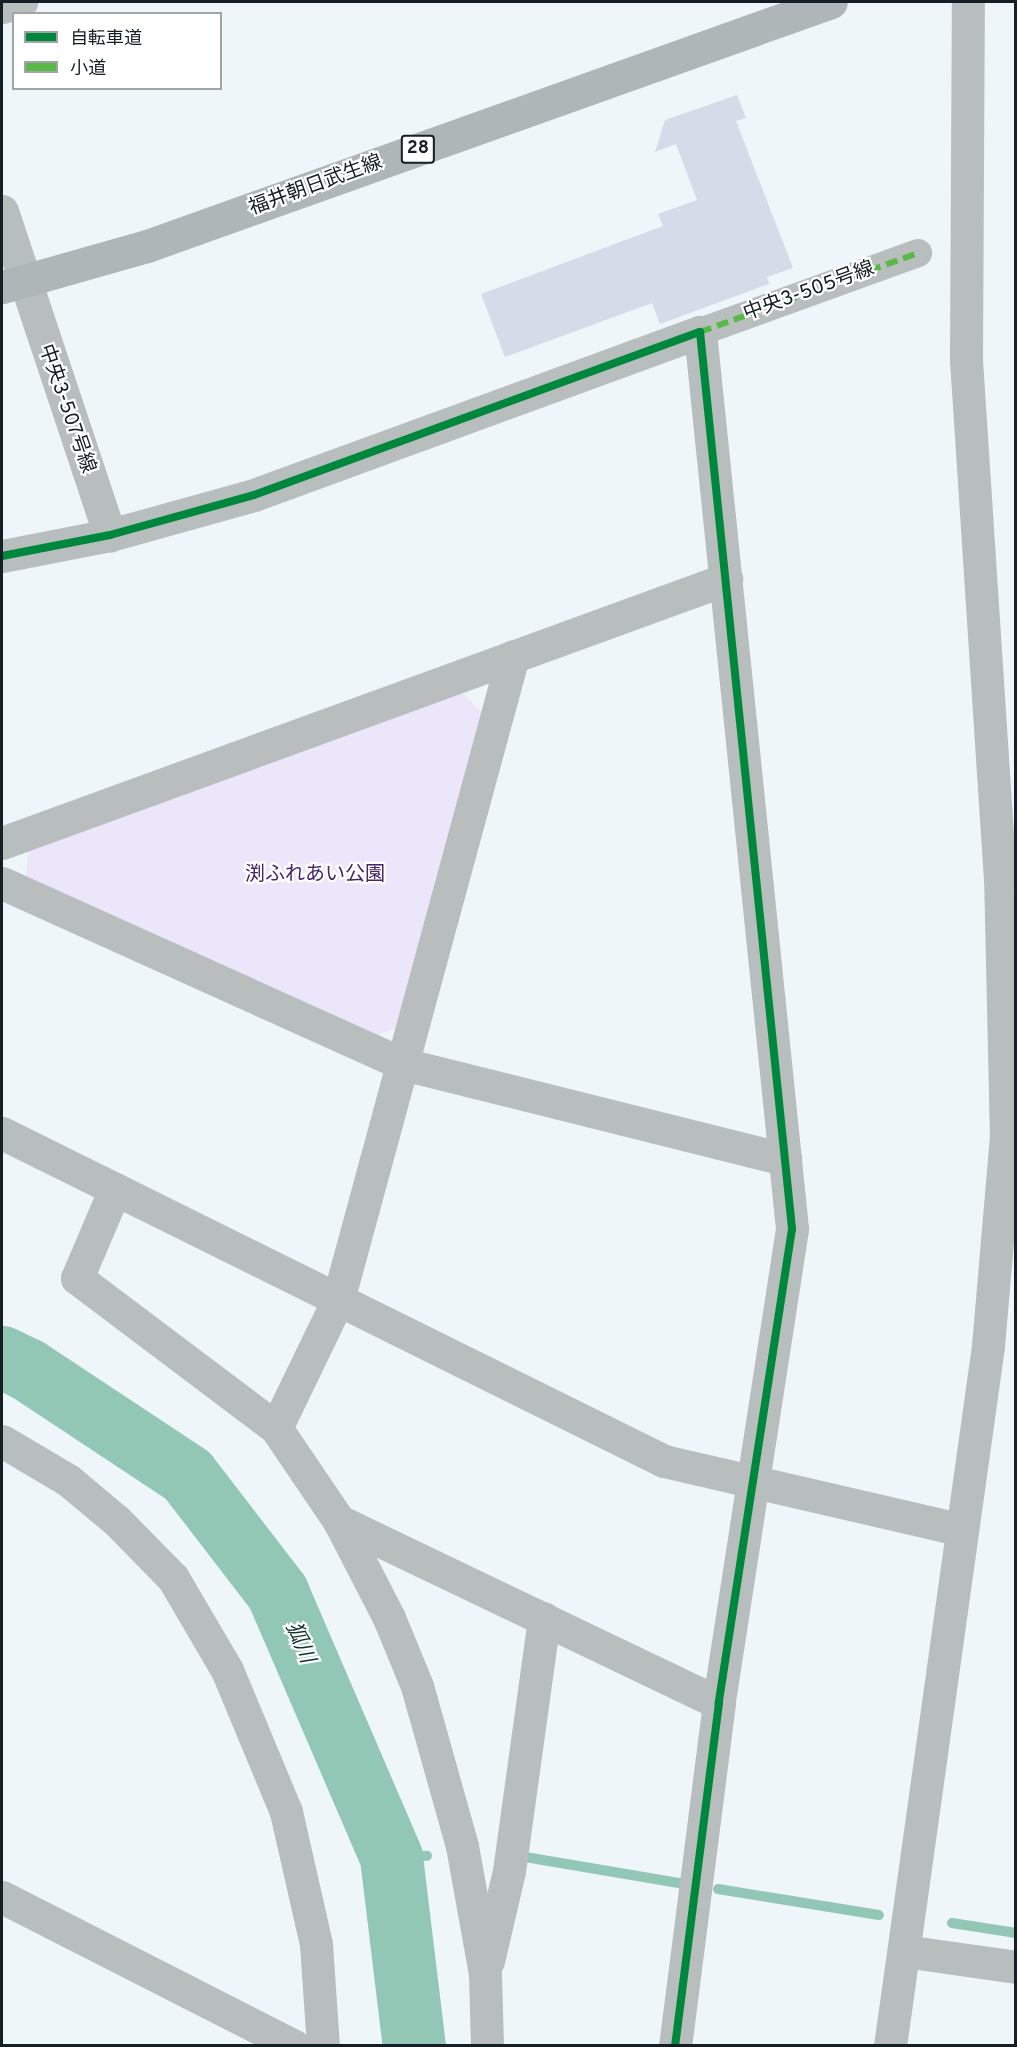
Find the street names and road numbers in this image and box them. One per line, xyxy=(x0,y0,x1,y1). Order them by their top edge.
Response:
road number: 28 xyxy=(400,134,436,164)
street label: 福井朝日武生線 xyxy=(246,151,386,221)
street label: 中央3-505号線 xyxy=(740,257,878,327)
street label: 中央3-507号線 xyxy=(33,341,99,477)

